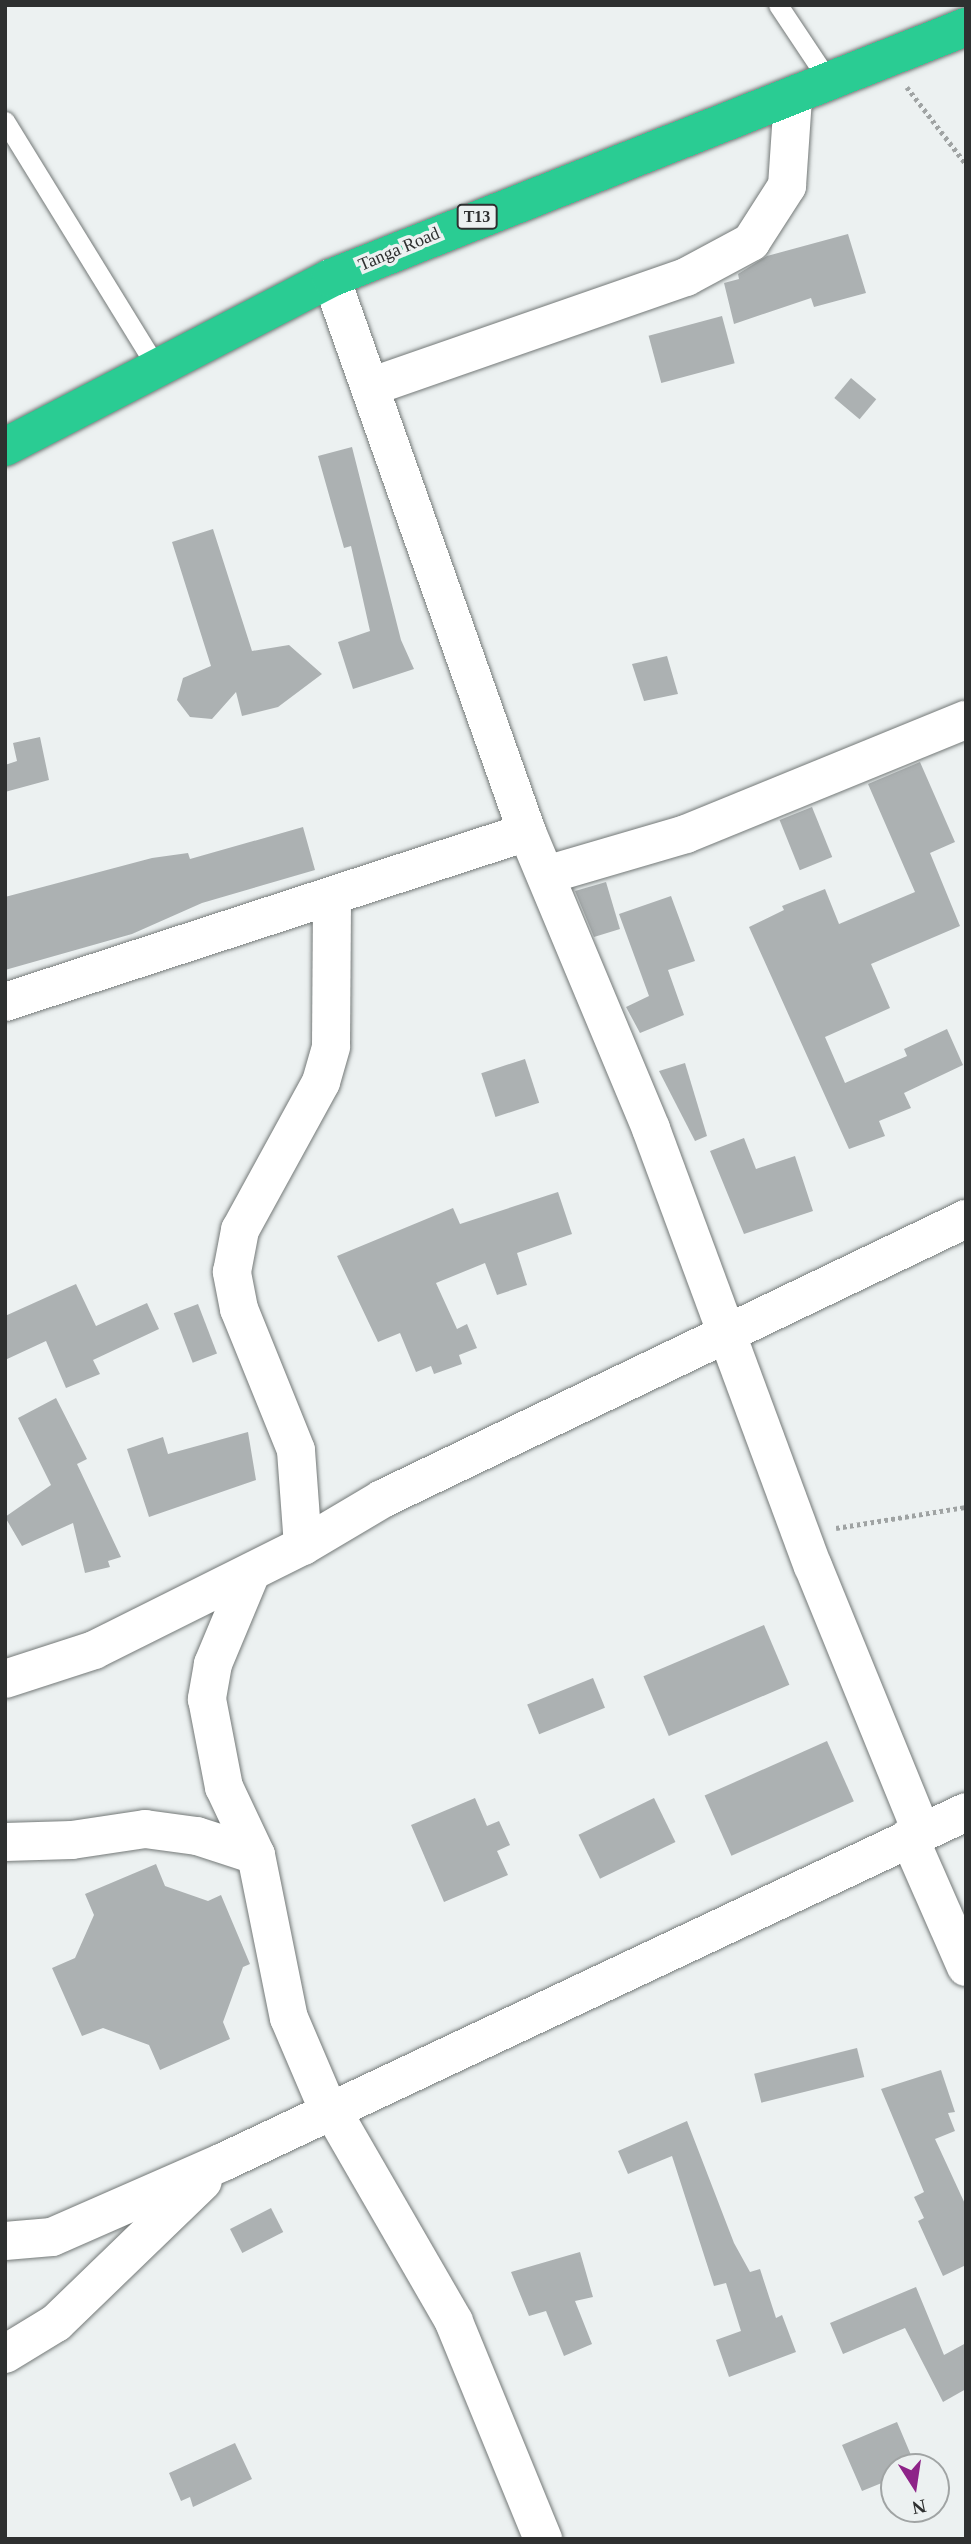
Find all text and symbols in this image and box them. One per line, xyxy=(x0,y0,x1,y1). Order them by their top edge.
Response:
road number: T13 xyxy=(456,204,498,230)
street label: Tanga Road xyxy=(355,222,443,276)
north arrow xyxy=(880,2453,950,2523)
text: N xyxy=(910,2495,928,2519)

